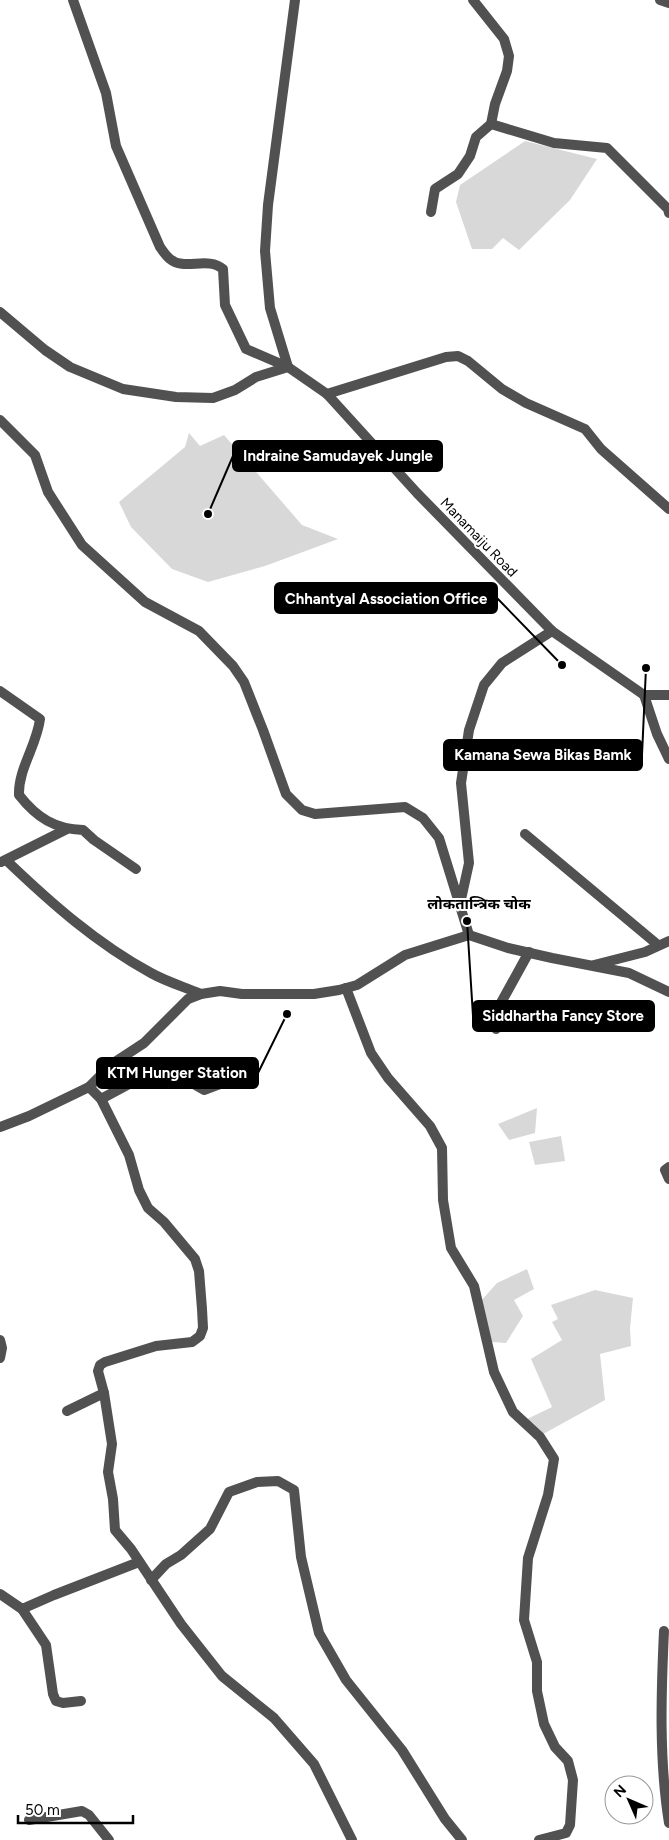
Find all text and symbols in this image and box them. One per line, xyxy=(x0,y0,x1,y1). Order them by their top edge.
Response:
callout: Indraine Samudayek Jungle xyxy=(233,441,442,471)
text: Indraine Samudayek Jungle xyxy=(243,447,434,465)
street label: Manamaiju Road xyxy=(437,494,521,580)
callout: Chhantyal Association Office xyxy=(275,583,497,613)
text: Chhantyal Association Office xyxy=(285,590,488,608)
callout: Kamana Sewa Bikas Bamk xyxy=(444,740,642,770)
text: Kamana Sewa Bikas Bamk xyxy=(454,746,632,764)
district label: लोकतान्त्रिक चोक xyxy=(427,895,531,913)
callout: Siddhartha Fancy Store xyxy=(473,1001,654,1031)
text: Siddhartha Fancy Store xyxy=(482,1007,645,1025)
callout: KTM Hunger Station xyxy=(97,1058,258,1088)
text: KTM Hunger Station xyxy=(107,1064,247,1082)
north arrow xyxy=(604,1775,654,1825)
text: N xyxy=(610,1781,630,1801)
scale bar xyxy=(18,1792,132,1824)
text: 50 m xyxy=(25,1801,60,1819)

